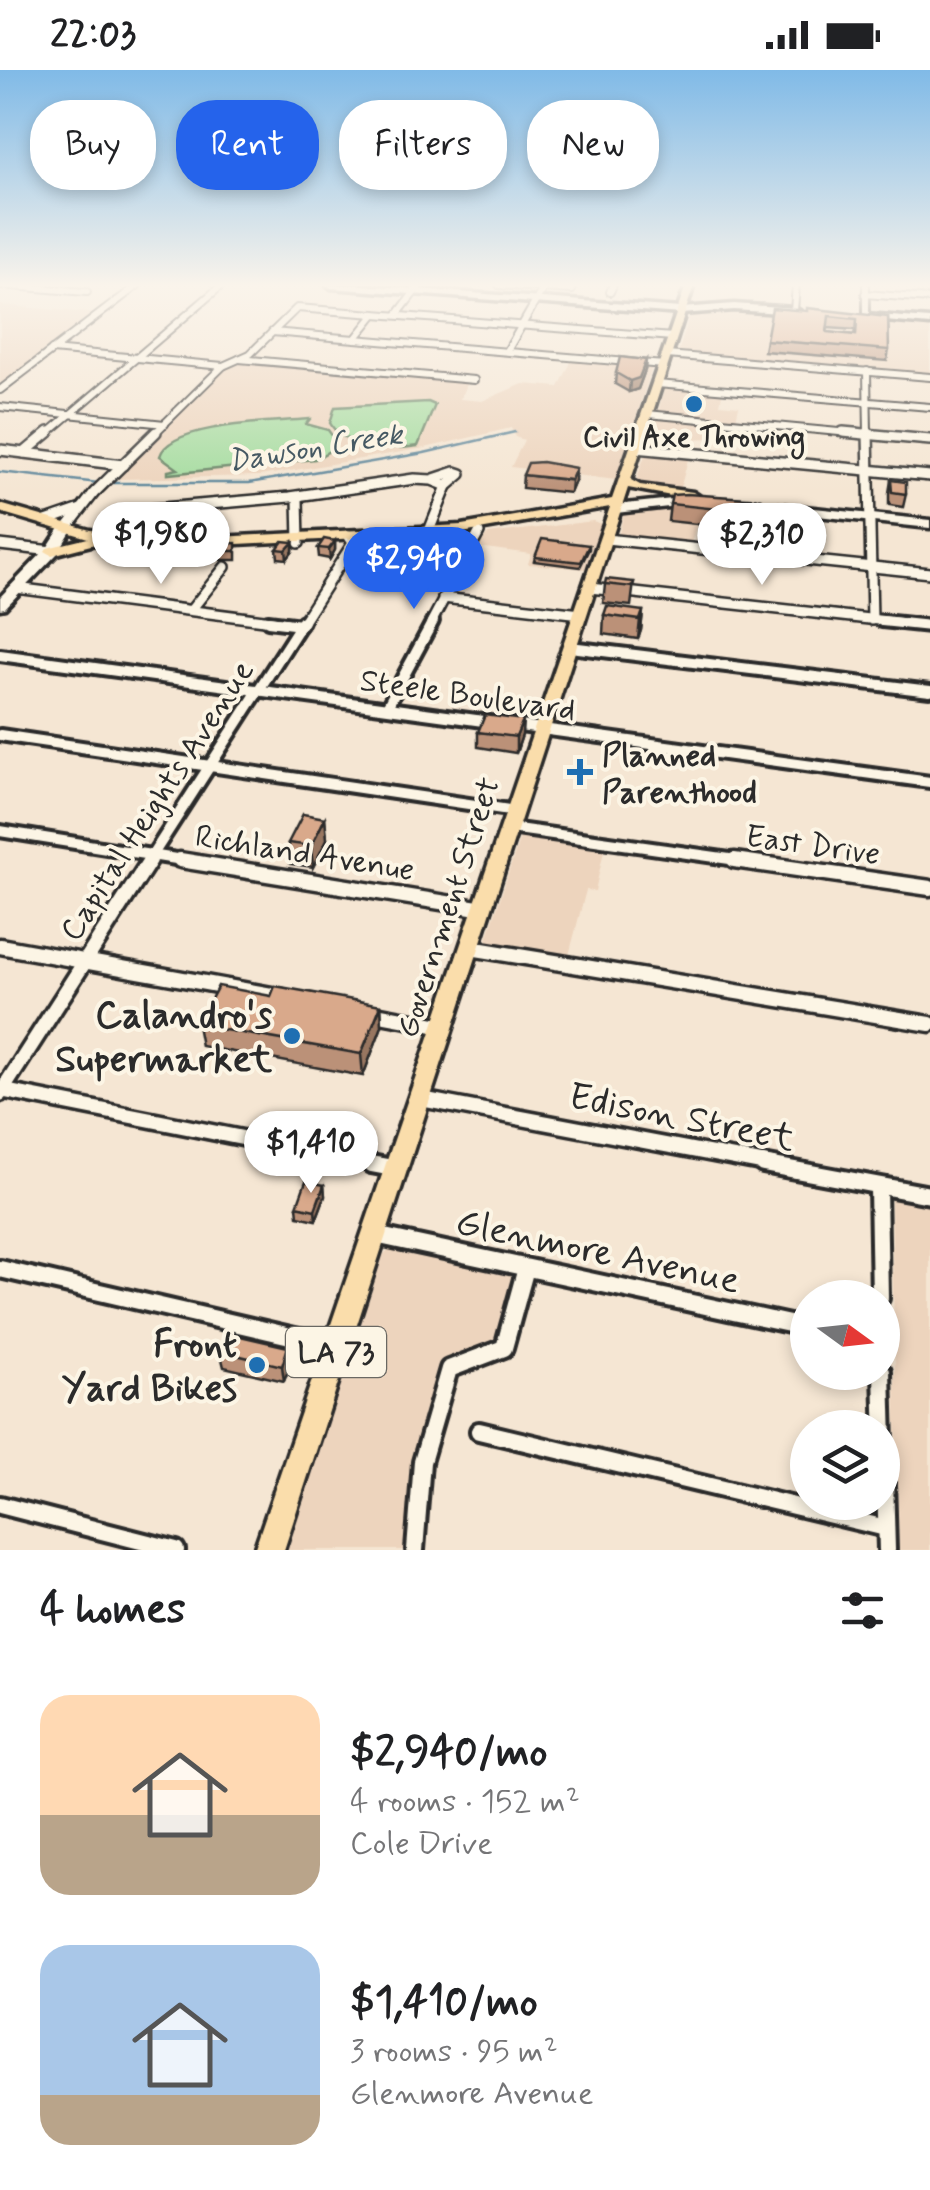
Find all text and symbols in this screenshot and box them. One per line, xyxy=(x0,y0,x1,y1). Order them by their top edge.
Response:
text: 22:03 xyxy=(50,11,136,60)
chip: Buy xyxy=(30,100,156,190)
chip: Rent xyxy=(176,100,319,190)
chip: Filters xyxy=(339,100,507,190)
chip: New xyxy=(527,100,659,190)
marker: Civil Axe Throwing xyxy=(683,393,705,415)
water label: Dawson Creek xyxy=(225,415,407,482)
place label: Civil Axe Throwing xyxy=(583,420,805,460)
pin: $1,980 xyxy=(80,502,242,587)
pin: $2,310 xyxy=(681,503,843,588)
text: $1,980 xyxy=(114,513,208,555)
text: $2,310 xyxy=(719,514,805,556)
pin: $2,940 xyxy=(333,527,495,612)
text: $2,940 xyxy=(365,538,463,580)
street label: Capital Heights Avenue xyxy=(51,653,264,950)
street label: Steele Boulevard xyxy=(357,660,578,732)
place label: Planned Parenthood xyxy=(602,735,757,814)
marker: Planned Parenthood xyxy=(567,759,593,785)
street label: Government Street xyxy=(387,772,511,1043)
street label: Richland Avenue xyxy=(192,816,417,892)
street label: East Drive xyxy=(743,816,883,876)
place label: Calandro's Supermarket xyxy=(55,992,273,1085)
marker: Calandro's Supermarket xyxy=(281,1025,303,1047)
street label: Edison Street xyxy=(564,1073,799,1164)
pin: $1,410 xyxy=(230,1111,392,1196)
text: $1,410 xyxy=(266,1122,356,1164)
street label: Glenmore Avenue xyxy=(451,1198,744,1306)
north arrow xyxy=(790,1280,900,1390)
map controls xyxy=(790,1280,900,1520)
place label: Front Yard Bikes xyxy=(62,1321,237,1414)
road number: LA 73 xyxy=(286,1327,386,1377)
marker: Front Yard Bikes xyxy=(246,1354,268,1376)
button: layers xyxy=(790,1410,900,1520)
text: 4 homes xyxy=(40,1583,186,1638)
icon: filters xyxy=(835,1583,890,1638)
text: $2,940/mo xyxy=(350,1726,547,1781)
icon: home xyxy=(120,1735,240,1855)
text: 4 rooms · 152 m² xyxy=(350,1781,580,1823)
text: Cole Drive xyxy=(350,1823,493,1865)
text: $1,410/mo xyxy=(350,1976,538,2031)
icon: home xyxy=(120,1985,240,2105)
text: 3 rooms · 95 m² xyxy=(350,2031,558,2073)
text: Glenmore Avenue xyxy=(350,2073,593,2115)

